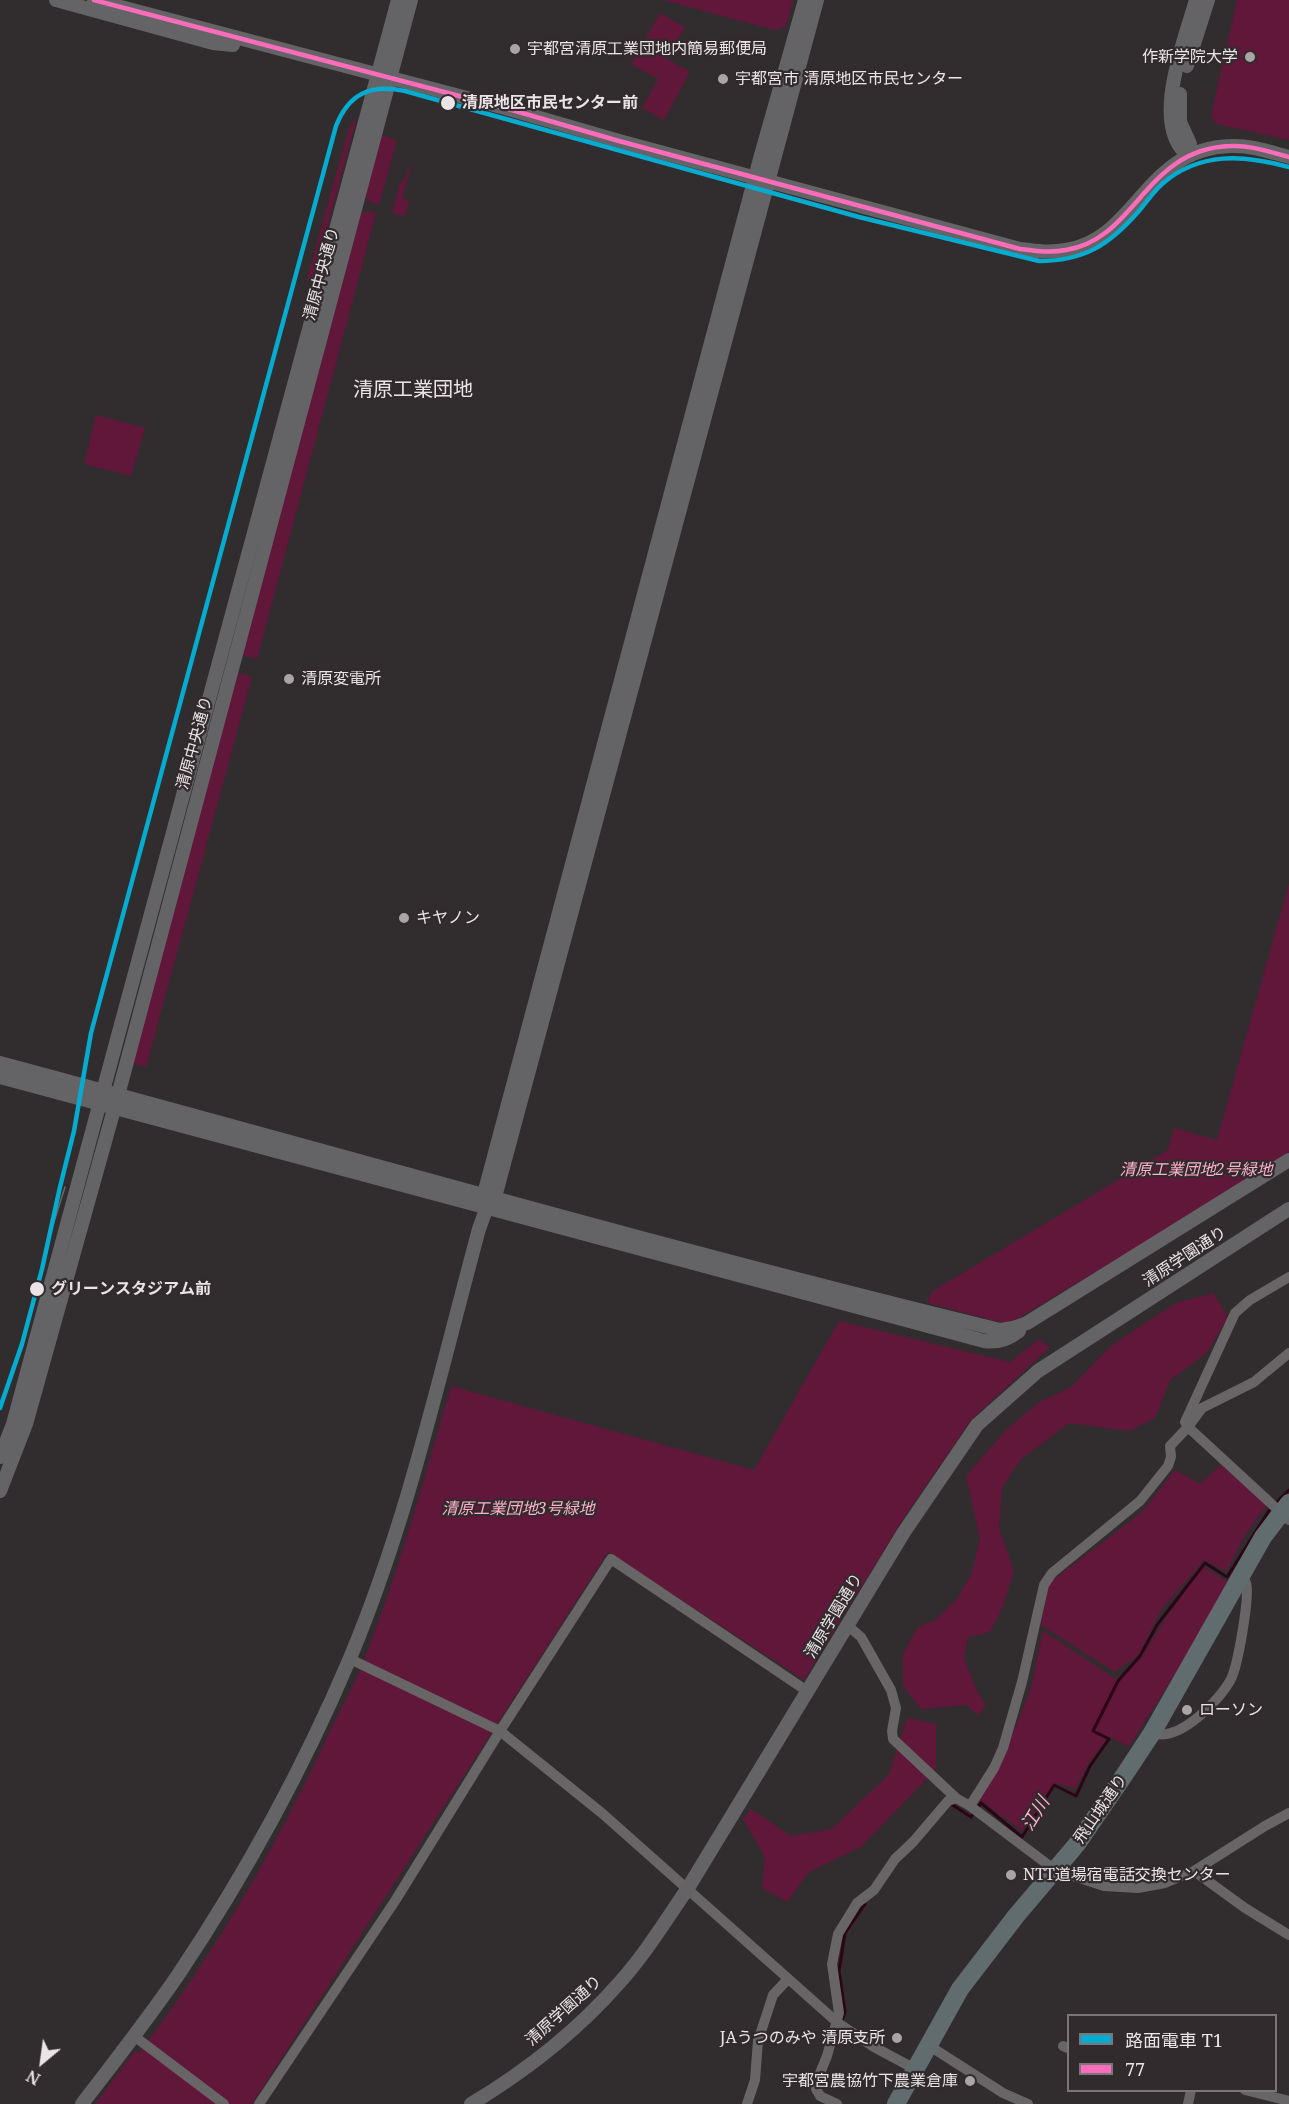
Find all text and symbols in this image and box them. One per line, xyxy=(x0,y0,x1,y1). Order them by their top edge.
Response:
place label: 宇都宮清原工業団地内簡易郵便局 xyxy=(527,39,767,59)
marker: 宇都宮清原工業団地内簡易郵便局 xyxy=(508,42,522,56)
place label: 作新学院大学 xyxy=(1142,47,1238,67)
marker: 作新学院大学 xyxy=(1243,50,1257,64)
place label: 宇都宮市 清原地区市民センター xyxy=(735,69,963,89)
marker: 宇都宮市 清原地区市民センター xyxy=(716,72,730,86)
place label: 清原地区市民センター前 xyxy=(462,93,638,113)
marker: 清原地区市民センター前 xyxy=(439,94,457,112)
street label: 清原中央通り xyxy=(300,225,344,323)
district label: 清原工業団地 xyxy=(353,378,473,402)
place label: 清原変電所 xyxy=(301,669,381,689)
marker: 清原変電所 xyxy=(282,672,296,686)
street label: 清原中央通り xyxy=(173,694,217,792)
place label: キヤノン xyxy=(416,908,480,928)
marker: キヤノン xyxy=(397,911,411,925)
park label: 清原工業団地2号緑地 xyxy=(1120,1160,1272,1180)
street label: 清原学園通り xyxy=(1140,1223,1230,1291)
place label: グリーンスタジアム前 xyxy=(51,1279,211,1299)
marker: グリーンスタジアム前 xyxy=(28,1280,46,1298)
park label: 清原工業団地3号緑地 xyxy=(442,1499,594,1519)
street label: 清原学園通り xyxy=(801,1570,867,1662)
place label: ローソン xyxy=(1199,1700,1263,1720)
marker: ローソン xyxy=(1180,1703,1194,1717)
street label: 飛山城通り xyxy=(1070,1771,1132,1847)
water label: 江川 xyxy=(1017,1793,1055,1835)
place label: NTT道場宿電話交換センター xyxy=(1023,1865,1231,1885)
marker: NTT道場宿電話交換センター xyxy=(1004,1868,1018,1882)
street label: 清原学園通り xyxy=(522,1972,606,2050)
legend xyxy=(1067,2014,1277,2092)
place label: JAうつのみや 清原支所 xyxy=(720,2028,885,2048)
text: 路面電車 T1 xyxy=(1125,2028,1223,2052)
marker: JAうつのみや 清原支所 xyxy=(890,2031,904,2045)
north arrow xyxy=(12,2032,72,2092)
text: 77 xyxy=(1125,2057,1145,2081)
text: N xyxy=(22,2065,44,2090)
place label: 宇都宮農協竹下農業倉庫 xyxy=(782,2071,958,2091)
marker: 宇都宮農協竹下農業倉庫 xyxy=(963,2074,977,2088)

